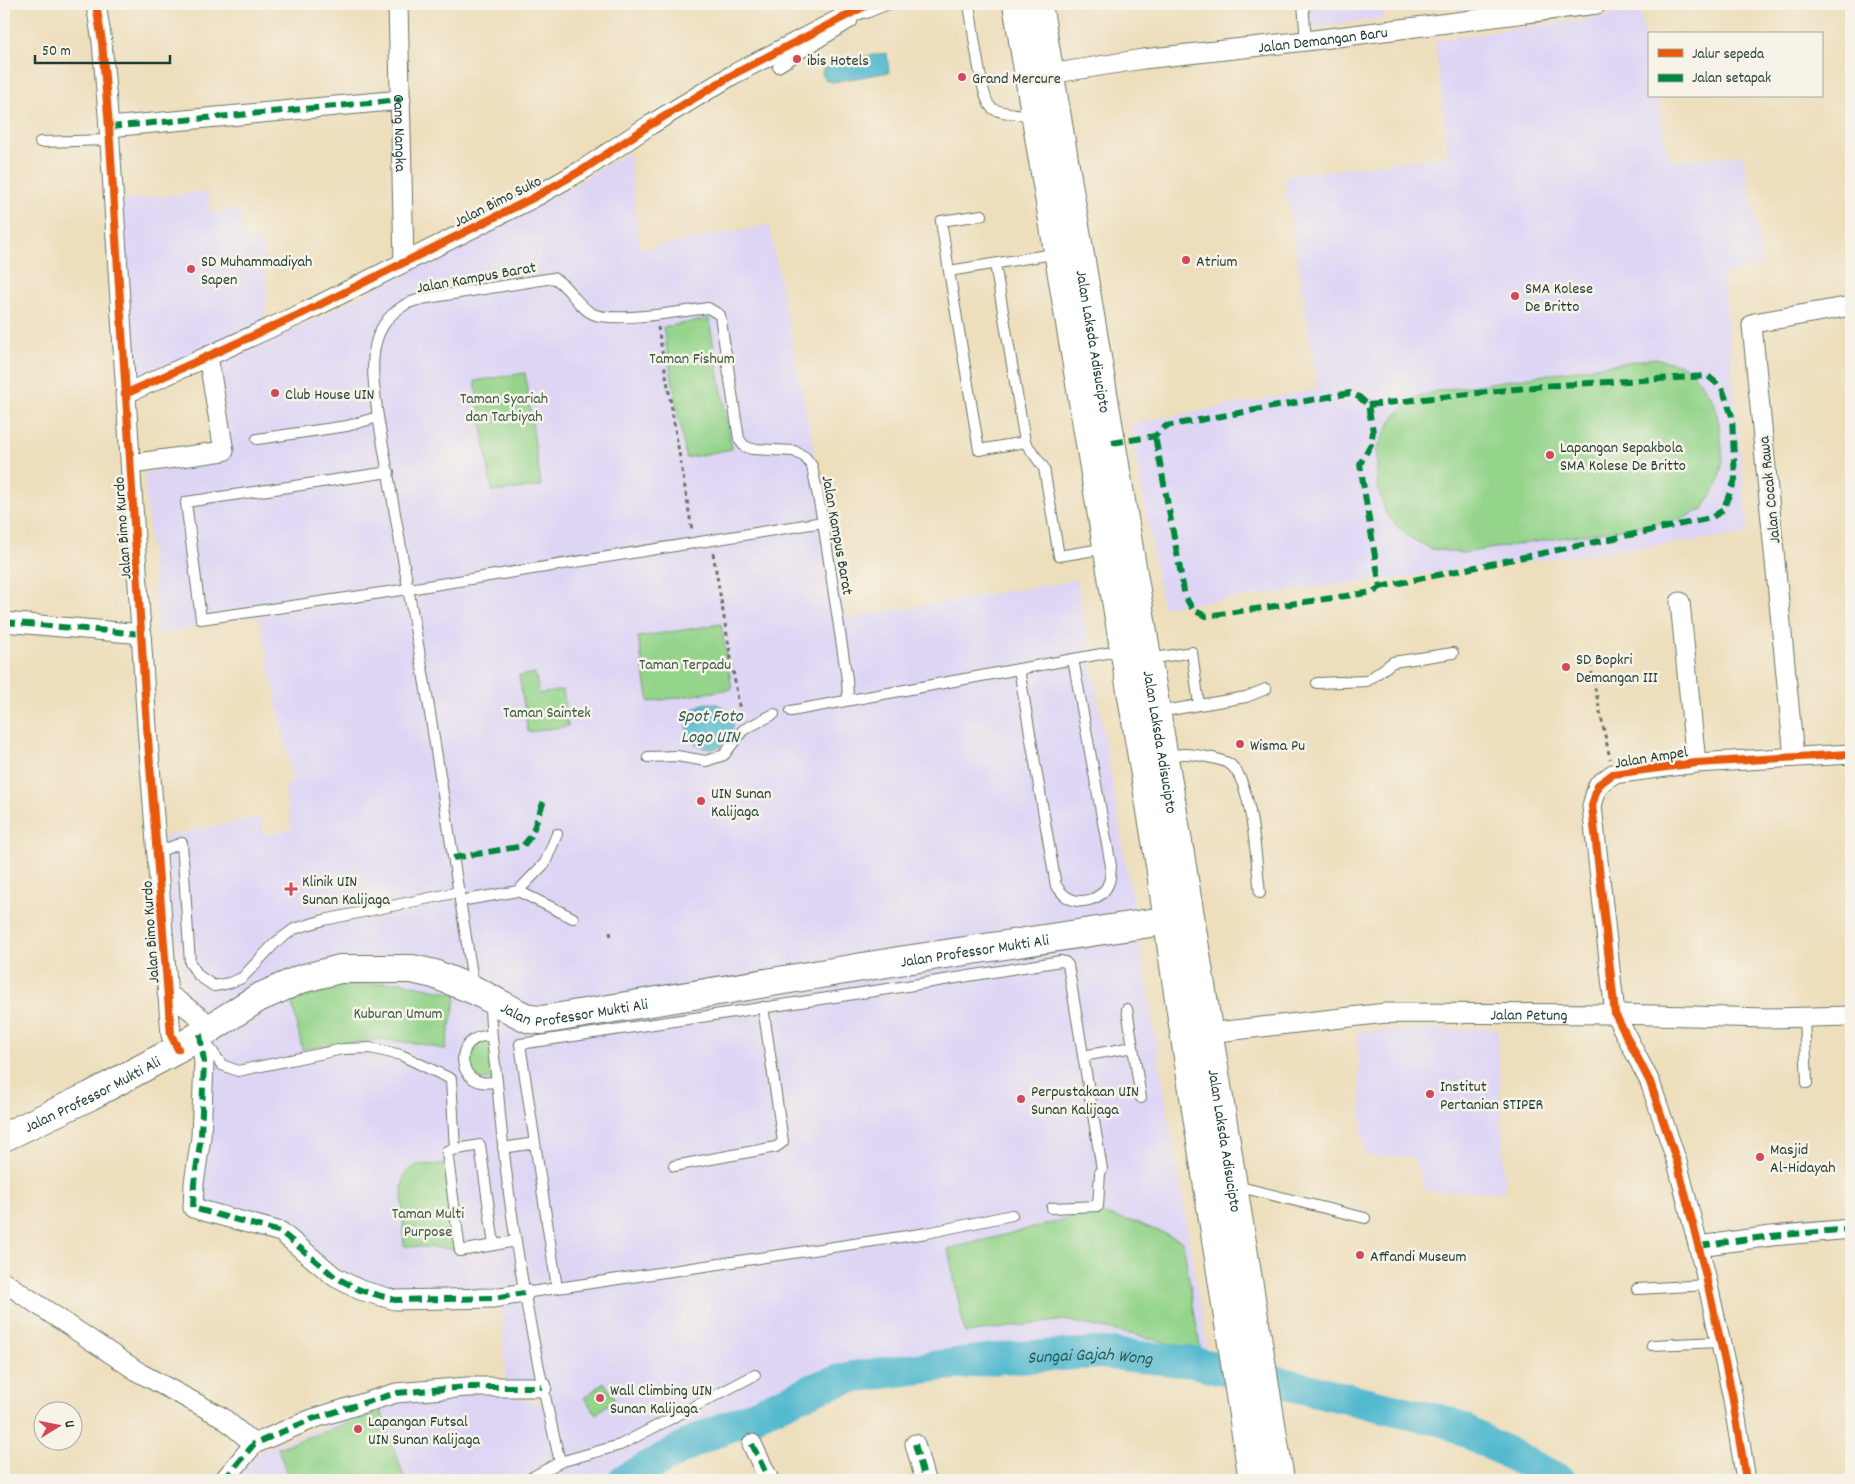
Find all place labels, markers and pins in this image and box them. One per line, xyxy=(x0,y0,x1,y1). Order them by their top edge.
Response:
place label: ibis Hotels xyxy=(807,50,869,73)
marker: ibis Hotels xyxy=(791,53,803,65)
place label: Grand Mercure xyxy=(972,68,1061,91)
marker: Grand Mercure xyxy=(956,71,968,83)
place label: SD Muhammadiyah Sapen xyxy=(201,251,312,292)
place label: Atrium xyxy=(1196,251,1237,274)
marker: Atrium xyxy=(1180,254,1192,266)
marker: SD Muhammadiyah Sapen xyxy=(185,263,197,275)
place label: SMA Kolese De Britto xyxy=(1525,278,1593,319)
marker: SMA Kolese De Britto xyxy=(1509,290,1521,302)
place label: Club House UIN xyxy=(285,384,375,407)
marker: Club House UIN xyxy=(269,387,281,399)
place label: Lapangan Sepakbola SMA Kolese De Britto xyxy=(1560,437,1686,478)
marker: Lapangan Sepakbola SMA Kolese De Britto xyxy=(1544,449,1556,461)
place label: SD Bopkri Demangan III xyxy=(1576,649,1658,690)
marker: SD Bopkri Demangan III xyxy=(1560,661,1572,673)
place label: Wisma Pu xyxy=(1250,735,1305,758)
marker: Wisma Pu xyxy=(1234,738,1246,750)
place label: UIN Sunan Kalijaga xyxy=(711,783,771,824)
marker: UIN Sunan Kalijaga xyxy=(695,795,707,807)
place label: Klinik UIN Sunan Kalijaga xyxy=(302,871,390,912)
marker: Klinik UIN Sunan Kalijaga xyxy=(284,882,298,896)
place label: Institut Pertanian STIPER xyxy=(1440,1076,1543,1117)
place label: Perpustakaan UIN Sunan Kalijaga xyxy=(1031,1081,1139,1122)
marker: Institut Pertanian STIPER xyxy=(1424,1088,1436,1100)
marker: Perpustakaan UIN Sunan Kalijaga xyxy=(1015,1093,1027,1105)
place label: Masjid Al-Hidayah xyxy=(1770,1139,1835,1180)
marker: Masjid Al-Hidayah xyxy=(1754,1151,1766,1163)
place label: Affandi Museum xyxy=(1370,1246,1467,1269)
marker: Affandi Museum xyxy=(1354,1249,1366,1261)
place label: Wall Climbing UIN Sunan Kalijaga xyxy=(610,1380,712,1421)
marker: Wall Climbing UIN Sunan Kalijaga xyxy=(594,1392,606,1404)
place label: Lapangan Futsal UIN Sunan Kalijaga xyxy=(368,1411,480,1452)
marker: Lapangan Futsal UIN Sunan Kalijaga xyxy=(352,1423,364,1435)

